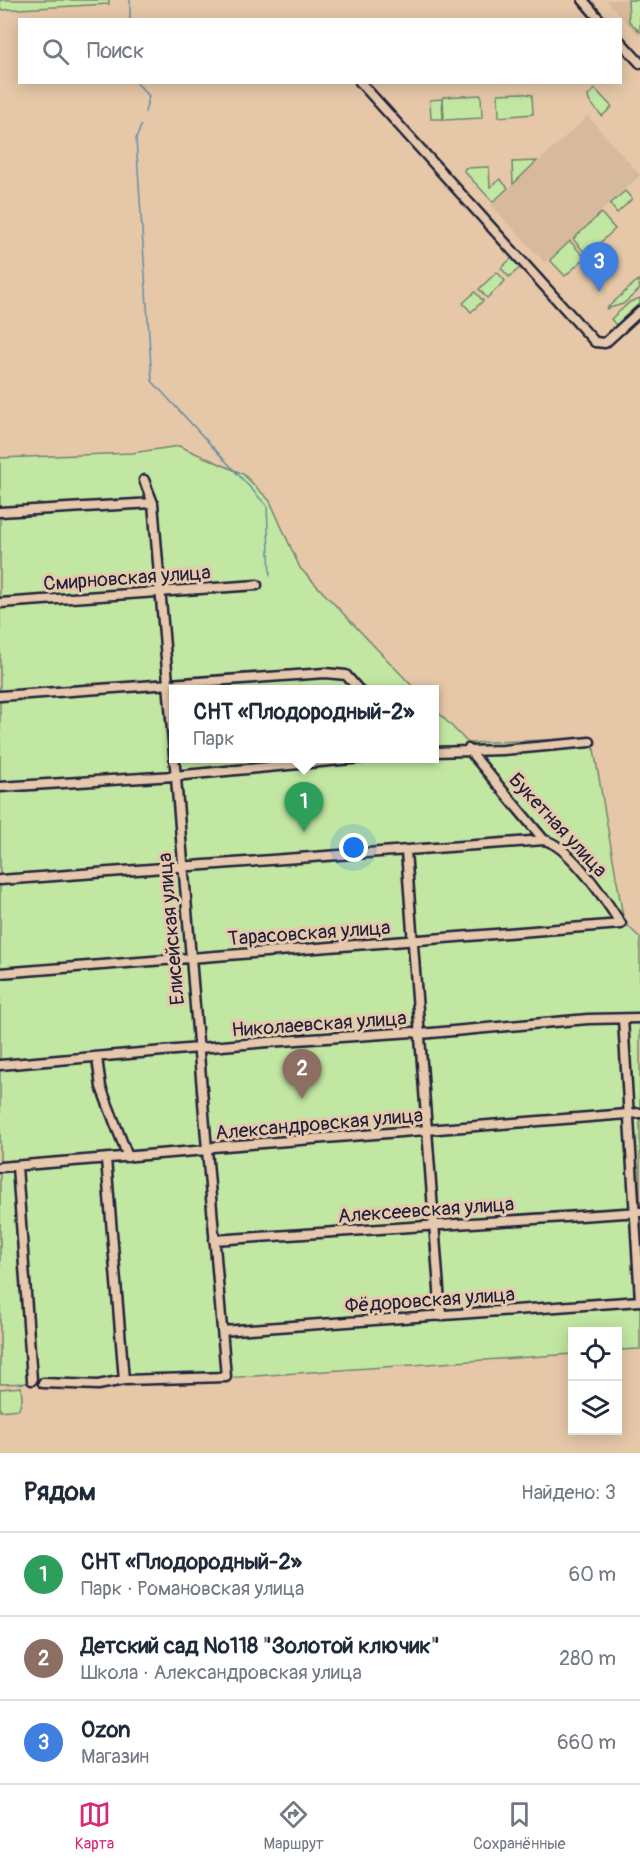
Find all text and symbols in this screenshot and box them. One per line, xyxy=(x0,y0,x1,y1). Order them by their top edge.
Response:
search box xyxy=(18,18,622,84)
icon: search xyxy=(39,35,72,68)
text: Поиск xyxy=(87,37,144,65)
pin: 3 xyxy=(580,242,618,292)
street label: Смирновская улица xyxy=(42,560,212,596)
popup xyxy=(169,685,439,763)
text: СНТ «Плодородный-2» xyxy=(194,698,414,726)
text: Парк xyxy=(194,726,235,751)
street label: Букетная улица xyxy=(503,768,613,882)
pin: 1 xyxy=(284,782,324,832)
your location xyxy=(339,833,368,862)
street label: Елисейская улица xyxy=(152,852,190,1006)
street label: Тарасовская улица xyxy=(227,915,391,951)
street label: Николаевская улица xyxy=(231,1005,407,1043)
pin: 2 xyxy=(282,1050,322,1099)
street label: Александровская улица xyxy=(214,1102,424,1146)
street label: Алексеевская улица xyxy=(337,1191,515,1229)
street label: Фёдоровская улица xyxy=(344,1282,516,1318)
map controls xyxy=(568,1327,622,1435)
button: locate xyxy=(568,1327,622,1381)
button: layers xyxy=(568,1381,622,1435)
text: Рядом xyxy=(24,1476,96,1508)
text: Найдено: 3 xyxy=(521,1480,616,1505)
text: СНТ «Плодородный-2» xyxy=(81,1548,302,1576)
text: 1 xyxy=(40,1562,47,1587)
text: 60 m xyxy=(569,1562,616,1587)
text: Парк · Романовская улица xyxy=(81,1576,304,1601)
text: Детский сад №118 "Золотой ключик" xyxy=(81,1632,440,1660)
text: 2 xyxy=(38,1646,49,1671)
text: 280 m xyxy=(559,1646,616,1671)
text: Школа · Александровская улица xyxy=(81,1660,362,1685)
text: Ozon xyxy=(81,1716,130,1744)
text: 3 xyxy=(38,1730,49,1755)
text: 660 m xyxy=(557,1730,616,1755)
text: Магазин xyxy=(81,1744,149,1769)
tab: Карта xyxy=(75,1798,114,1854)
tab: Маршрут xyxy=(264,1798,324,1854)
tab: Сохранённые xyxy=(473,1798,565,1854)

